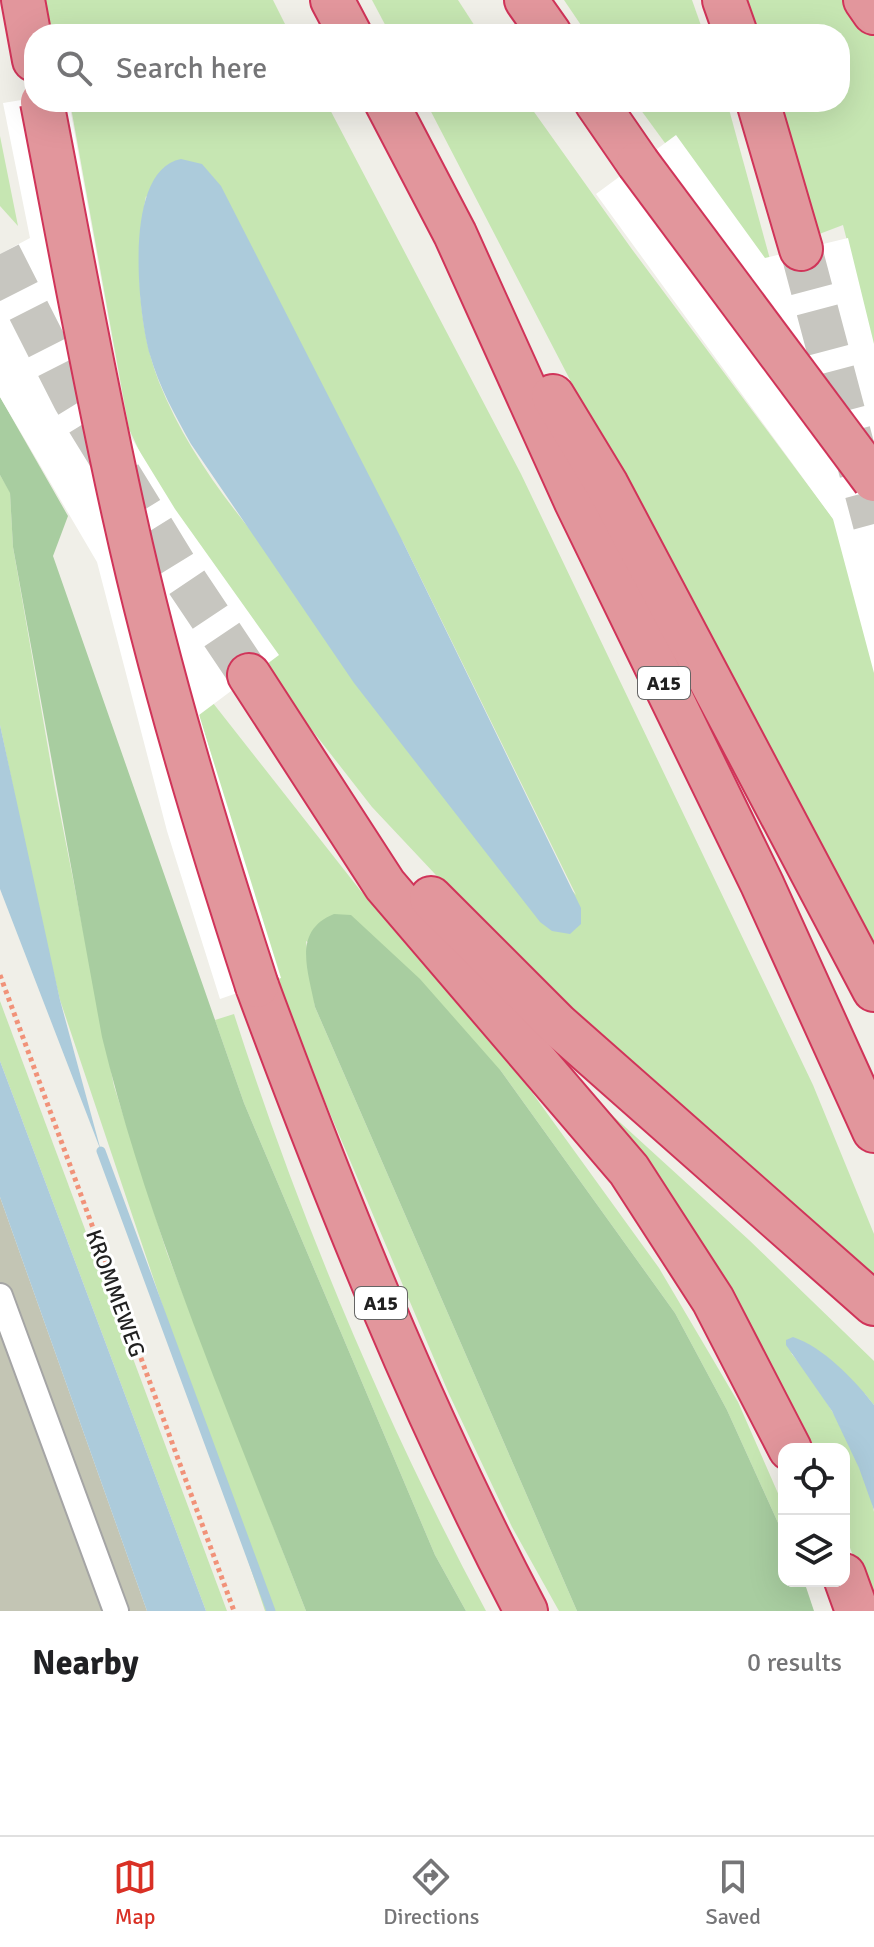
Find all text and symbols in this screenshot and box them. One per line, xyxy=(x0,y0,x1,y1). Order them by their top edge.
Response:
search box xyxy=(24,24,850,112)
icon: search xyxy=(52,46,96,90)
text: Search here xyxy=(116,50,267,87)
road number: A15 xyxy=(638,667,690,699)
street label: KROMMEWEG xyxy=(80,1226,151,1361)
road number: A15 xyxy=(355,1287,407,1319)
map controls xyxy=(778,1443,850,1587)
button: locate xyxy=(778,1443,850,1515)
button: layers xyxy=(778,1515,850,1587)
text: Nearby xyxy=(32,1642,139,1684)
text: 0 results xyxy=(747,1647,842,1679)
tab: Map xyxy=(113,1855,157,1930)
tab: Directions xyxy=(383,1855,479,1930)
tab: Saved xyxy=(706,1855,761,1930)

